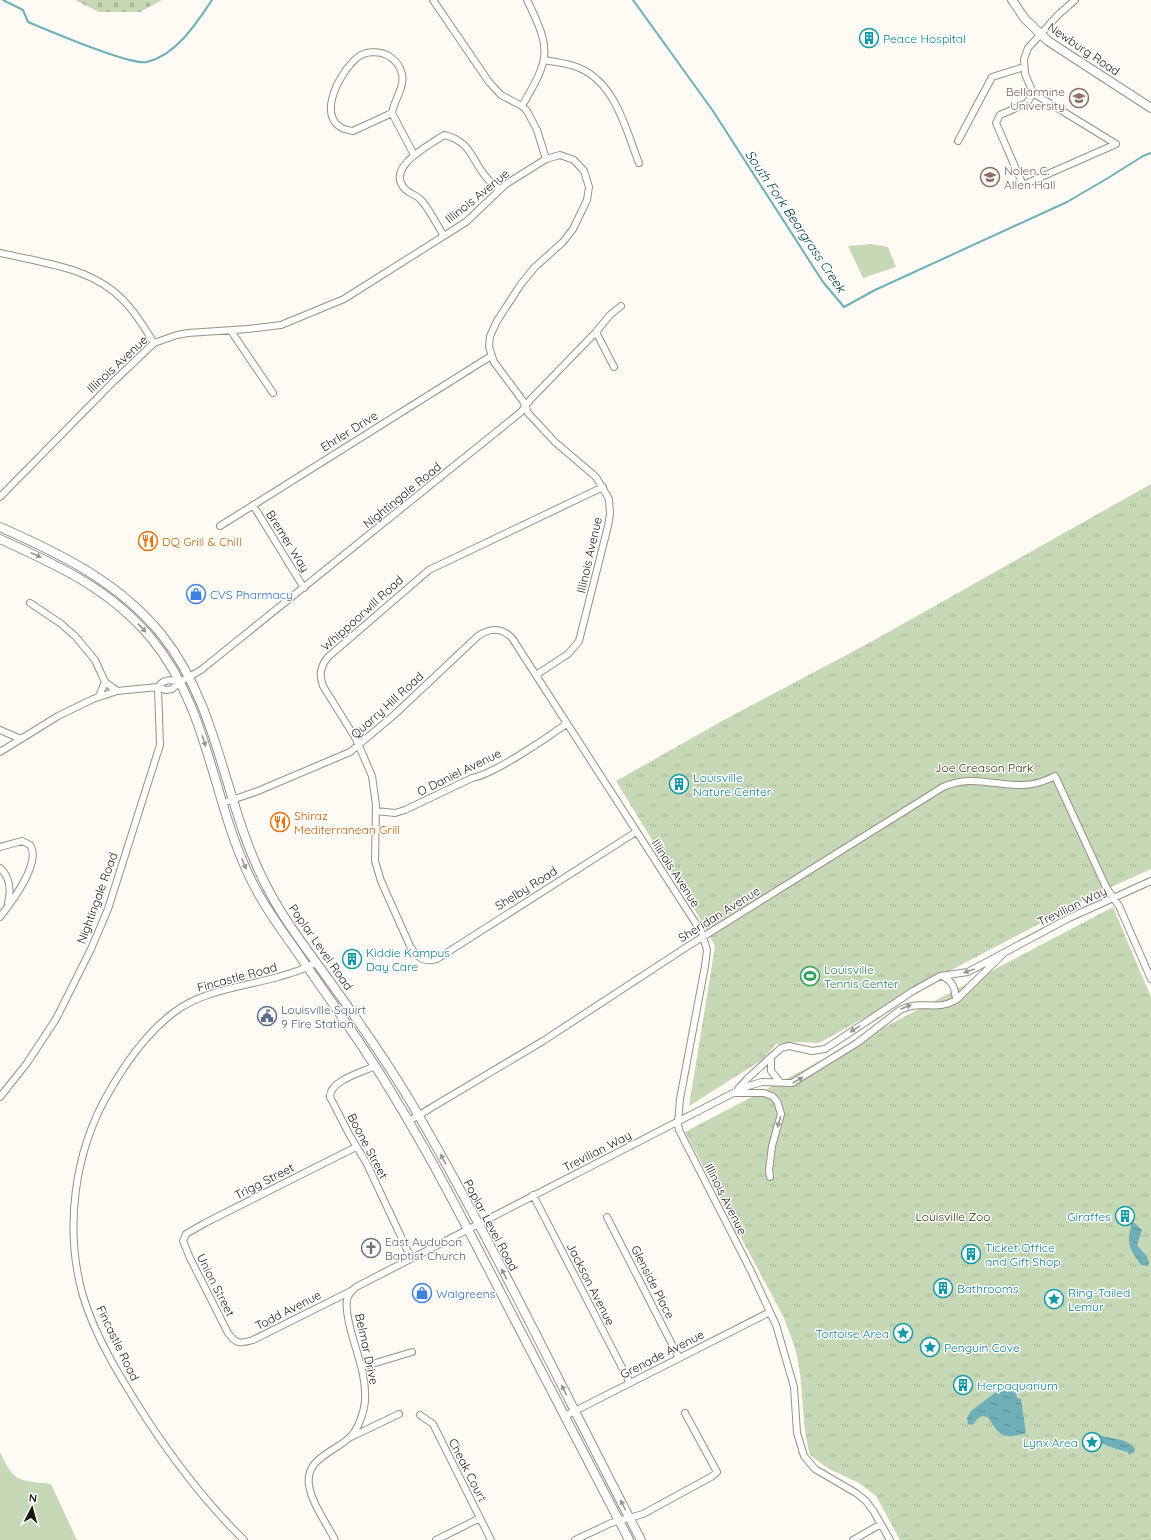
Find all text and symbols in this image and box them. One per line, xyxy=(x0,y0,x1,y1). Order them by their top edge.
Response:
street label: Newburg Road xyxy=(1045,19,1123,79)
building icon: Peace Hospital xyxy=(858,27,880,49)
place label: Peace Hospital xyxy=(883,31,966,46)
place label: Bellarmine University xyxy=(1006,84,1065,113)
school or university icon: Bellarmine University xyxy=(1068,87,1090,109)
water label: South Fork Beargrass Creek xyxy=(742,147,850,296)
place label: Nolen C. Allen Hall xyxy=(1004,163,1056,192)
street label: Illinois Avenue xyxy=(442,166,512,226)
school or university icon: Nolen C. Allen Hall xyxy=(979,166,1001,188)
street label: Illinois Avenue xyxy=(83,332,151,396)
street label: Ehrler Drive xyxy=(318,407,380,454)
street label: Nightingale Road xyxy=(360,459,444,531)
street label: Bremer Way xyxy=(263,507,313,575)
street label: Illinois Avenue xyxy=(573,515,605,595)
restaurant icon: DQ Grill & Chill xyxy=(137,530,159,552)
place label: DQ Grill & Chill xyxy=(162,534,242,549)
one-way arrow xyxy=(30,552,41,558)
street label: Whippoorwill Road xyxy=(318,572,406,654)
shop icon: CVS Pharmacy xyxy=(185,583,207,605)
place label: CVS Pharmacy xyxy=(210,587,293,602)
one-way arrow xyxy=(137,623,146,633)
street label: Quarry Hill Road xyxy=(348,668,426,742)
one-way arrow xyxy=(202,735,208,747)
street label: O Daniel Avenue xyxy=(414,745,504,799)
park label: Joe Creason Park xyxy=(935,760,1033,775)
place label: Louisville Nature Center xyxy=(693,770,772,799)
building icon: Louisville Nature Center xyxy=(668,773,690,795)
place label: Shiraz Mediterranean Grill xyxy=(294,808,400,837)
restaurant icon: Shiraz Mediterranean Grill xyxy=(269,811,291,833)
street label: Illinois Avenue xyxy=(649,836,704,910)
street label: Nightingale Road xyxy=(73,850,121,946)
one-way arrow xyxy=(241,859,247,870)
street label: Shelby Road xyxy=(492,863,560,913)
street label: Sheridan Avenue xyxy=(675,883,763,945)
street label: Trevilian Way xyxy=(1035,883,1109,929)
street label: Poplar Level Road xyxy=(286,901,356,993)
place label: Kiddie Kampus Day Care xyxy=(366,945,450,974)
building icon: Kiddie Kampus Day Care xyxy=(341,948,363,970)
street label: Fincastle Road xyxy=(195,959,279,995)
place label: Louisville Tennis Center xyxy=(824,962,899,991)
sports icon: Louisville Tennis Center xyxy=(799,965,821,987)
one-way arrow xyxy=(963,968,975,974)
place label: Louisville Squirt 9 Fire Station xyxy=(281,1002,366,1031)
one-way arrow xyxy=(900,1004,912,1010)
public building icon: Louisville Squirt 9 Fire Station xyxy=(256,1005,278,1027)
one-way arrow xyxy=(850,1025,860,1033)
one-way arrow xyxy=(792,1076,804,1083)
street label: Boone Street xyxy=(344,1111,392,1181)
one-way arrow xyxy=(775,1116,781,1128)
street label: Trevilian Way xyxy=(560,1127,634,1175)
one-way arrow xyxy=(440,1153,446,1165)
street label: Trigg Street xyxy=(232,1160,296,1202)
street label: Illinois Avenue xyxy=(702,1161,750,1237)
street label: Poplar Level Road xyxy=(461,1177,521,1273)
building icon: Giraffes xyxy=(1114,1205,1136,1227)
park label: Louisville Zoo xyxy=(915,1209,991,1224)
place label: Giraffes xyxy=(1067,1209,1111,1224)
place label: East Audubon Baptist Church xyxy=(385,1234,466,1263)
church icon: East Audubon Baptist Church xyxy=(360,1237,382,1259)
street label: Jackson Avenue xyxy=(564,1240,618,1328)
place label: Ticket Office and Gift Shop xyxy=(985,1240,1060,1269)
street label: Glenside Place xyxy=(628,1243,678,1321)
building icon: Ticket Office and Gift Shop xyxy=(960,1243,982,1265)
street label: Union Street xyxy=(194,1251,238,1319)
one-way arrow xyxy=(500,1268,507,1280)
building icon: Bathrooms xyxy=(932,1277,954,1299)
place label: Bathrooms xyxy=(957,1281,1019,1296)
shop icon: Walgreens xyxy=(411,1282,433,1304)
place label: Ring-Tailed Lemur xyxy=(1068,1285,1130,1314)
place label: Walgreens xyxy=(436,1286,496,1301)
street label: Todd Avenue xyxy=(253,1287,324,1333)
place icon: Ring-Tailed Lemur xyxy=(1043,1288,1065,1310)
street label: Fincastle Road xyxy=(93,1303,143,1383)
street label: Belmar Drive xyxy=(352,1312,382,1386)
place icon: Tortoise Area xyxy=(892,1322,914,1344)
street label: Grenade Avenue xyxy=(618,1326,707,1382)
place label: Tortoise Area xyxy=(816,1326,889,1341)
place icon: Penguin Cove xyxy=(919,1336,941,1358)
place label: Penguin Cove xyxy=(944,1340,1020,1355)
building icon: Herpaquarium xyxy=(952,1374,974,1396)
place label: Herpaquarium xyxy=(977,1378,1058,1393)
one-way arrow xyxy=(560,1384,567,1395)
place icon: Lynx Area xyxy=(1081,1431,1103,1453)
place label: Lynx Area xyxy=(1023,1435,1078,1450)
street label: Cheak Court xyxy=(446,1436,490,1504)
north arrow xyxy=(12,1488,52,1528)
text: N xyxy=(28,1491,38,1505)
one-way arrow xyxy=(619,1500,626,1511)

